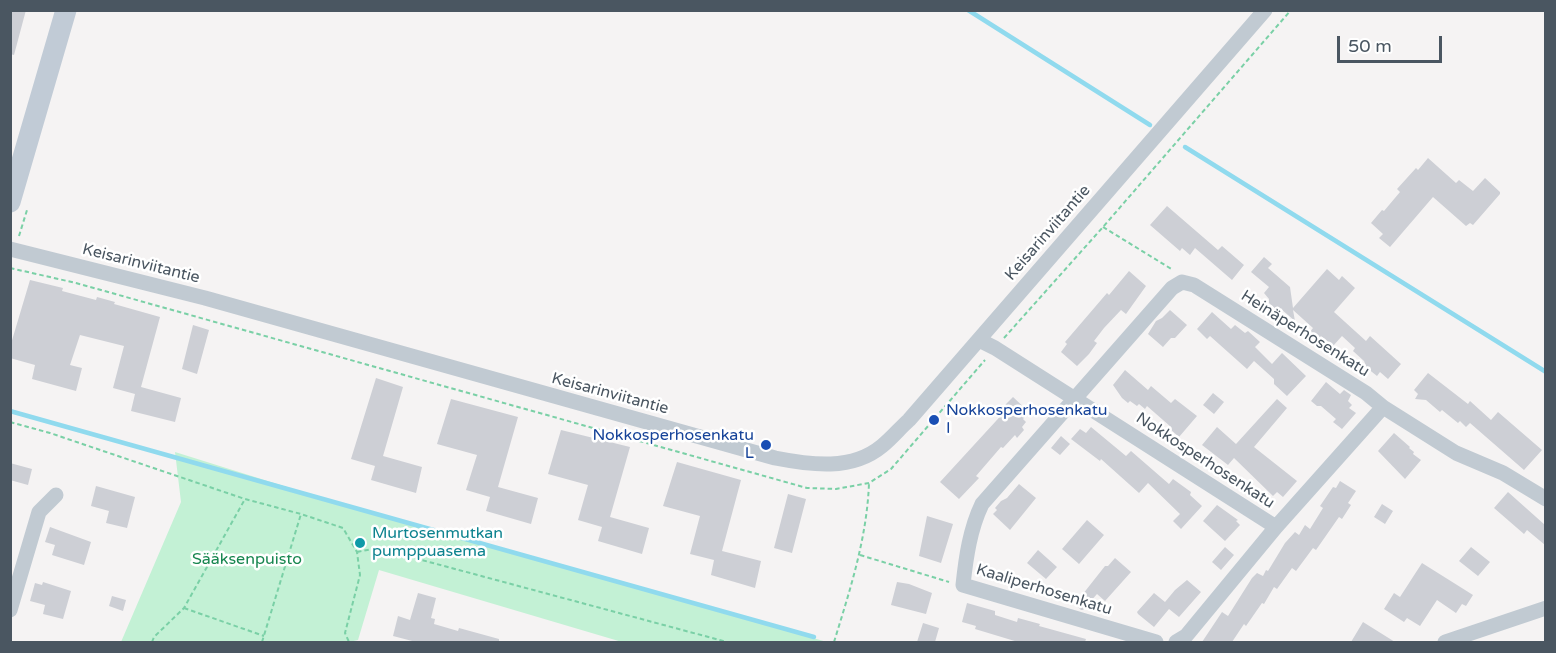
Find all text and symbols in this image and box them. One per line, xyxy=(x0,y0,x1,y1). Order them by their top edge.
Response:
scale bar xyxy=(1340,24,1445,62)
text: 50 m xyxy=(1348,35,1392,57)
street label: Keisarinviitantie xyxy=(1001,181,1095,285)
street label: Keisarinviitantie xyxy=(80,240,202,288)
street label: Heinäperhosenkatu xyxy=(1237,287,1373,381)
street label: Keisarinviitantie xyxy=(549,369,671,419)
place label: Nokkosperhosenkatu I xyxy=(946,401,1108,439)
street label: Nokkosperhosenkatu xyxy=(1132,409,1278,513)
marker: Nokkosperhosenkatu I xyxy=(927,413,941,427)
place label: Nokkosperhosenkatu L xyxy=(592,426,754,464)
marker: Nokkosperhosenkatu L xyxy=(759,438,773,452)
place label: Murtosenmutkan pumppuasema xyxy=(372,524,503,562)
marker: Murtosenmutkan pumppuasema xyxy=(353,536,367,550)
park label: Sääksenpuisto xyxy=(192,550,302,570)
street label: Kaaliperhosenkatu xyxy=(974,560,1114,620)

